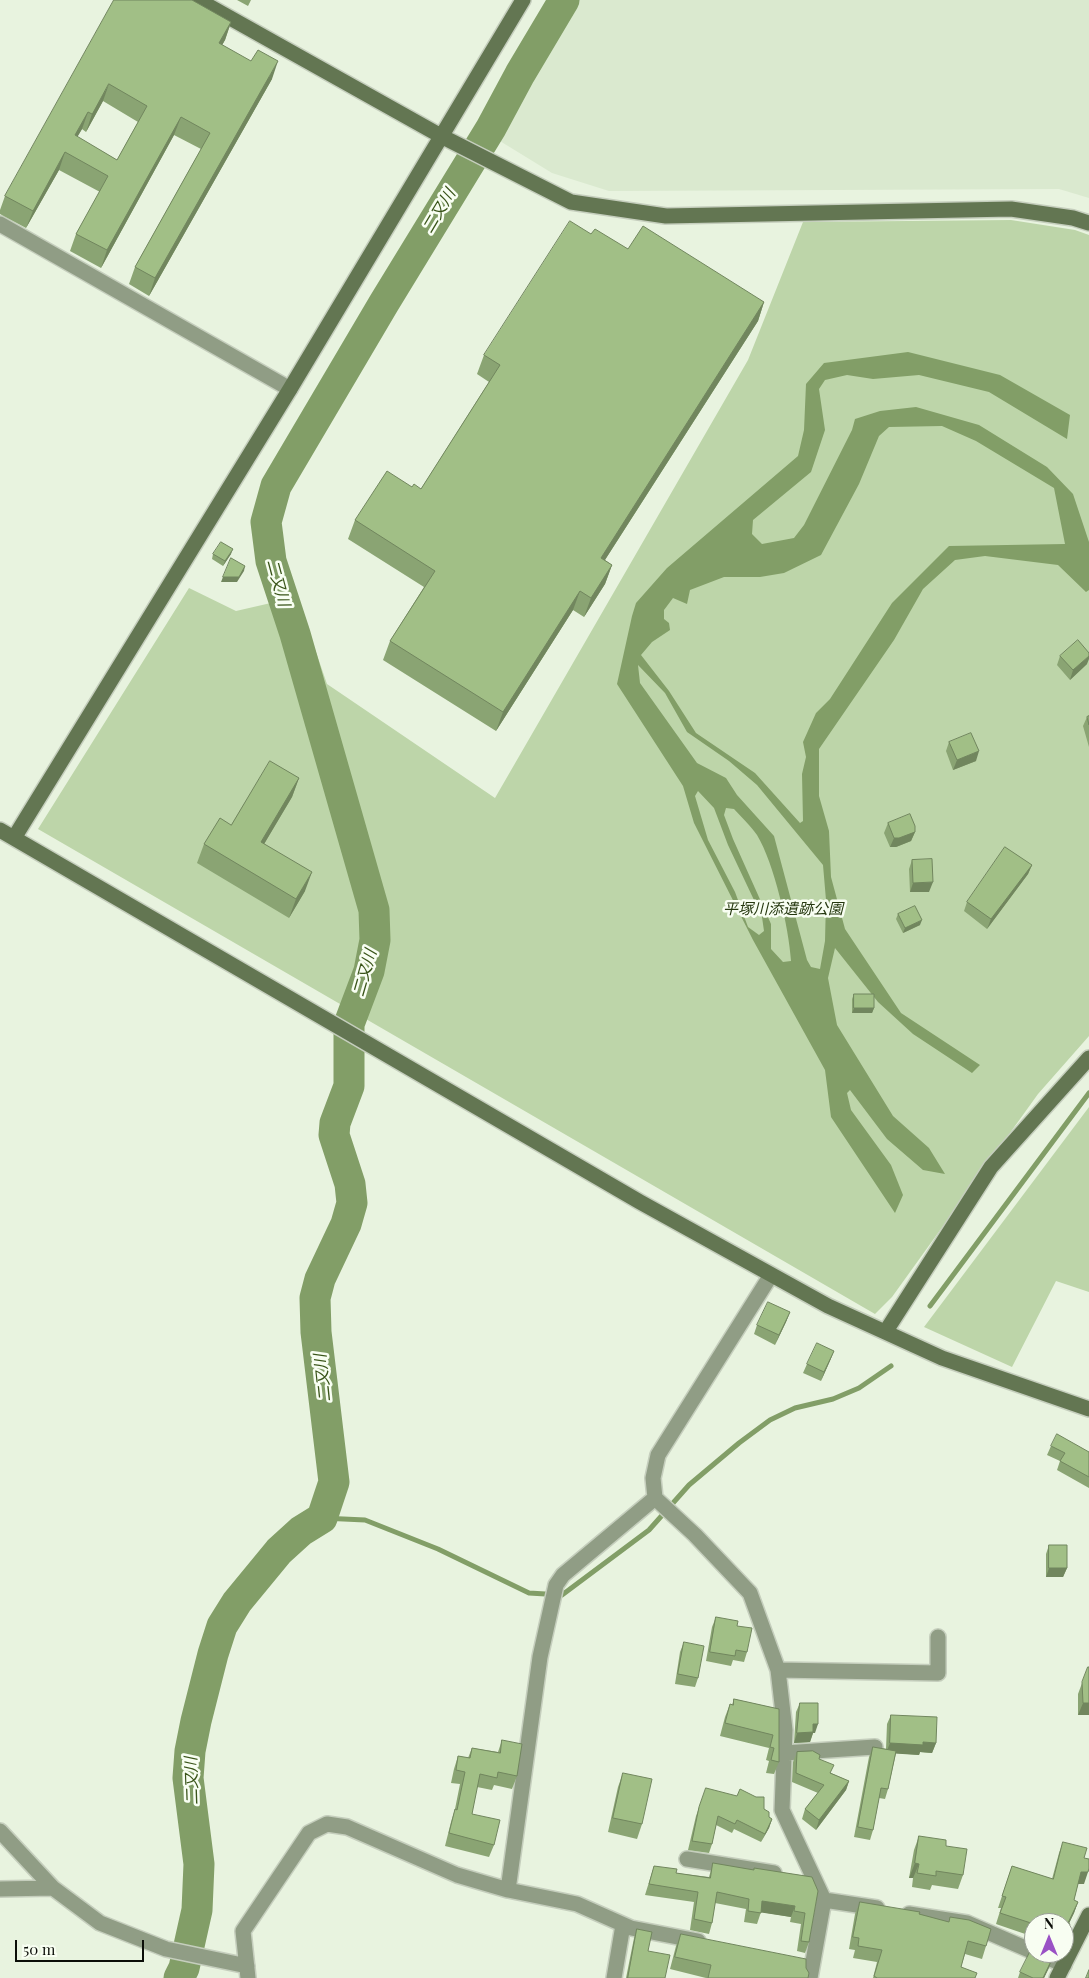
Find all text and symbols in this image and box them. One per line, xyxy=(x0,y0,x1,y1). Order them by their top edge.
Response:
water label: 二又川 xyxy=(418,185,460,237)
water label: 二又川 xyxy=(263,557,293,609)
park label: 平塚川添遺跡公園 xyxy=(723,900,843,918)
water label: 二又川 xyxy=(349,947,381,999)
water label: 二又川 xyxy=(311,1353,335,1403)
water label: 二又川 xyxy=(182,1757,202,1805)
north arrow xyxy=(1024,1913,1074,1963)
text: N xyxy=(1044,1914,1054,1933)
scale bar xyxy=(18,1930,146,1962)
text: 50 m xyxy=(23,1939,55,1959)

